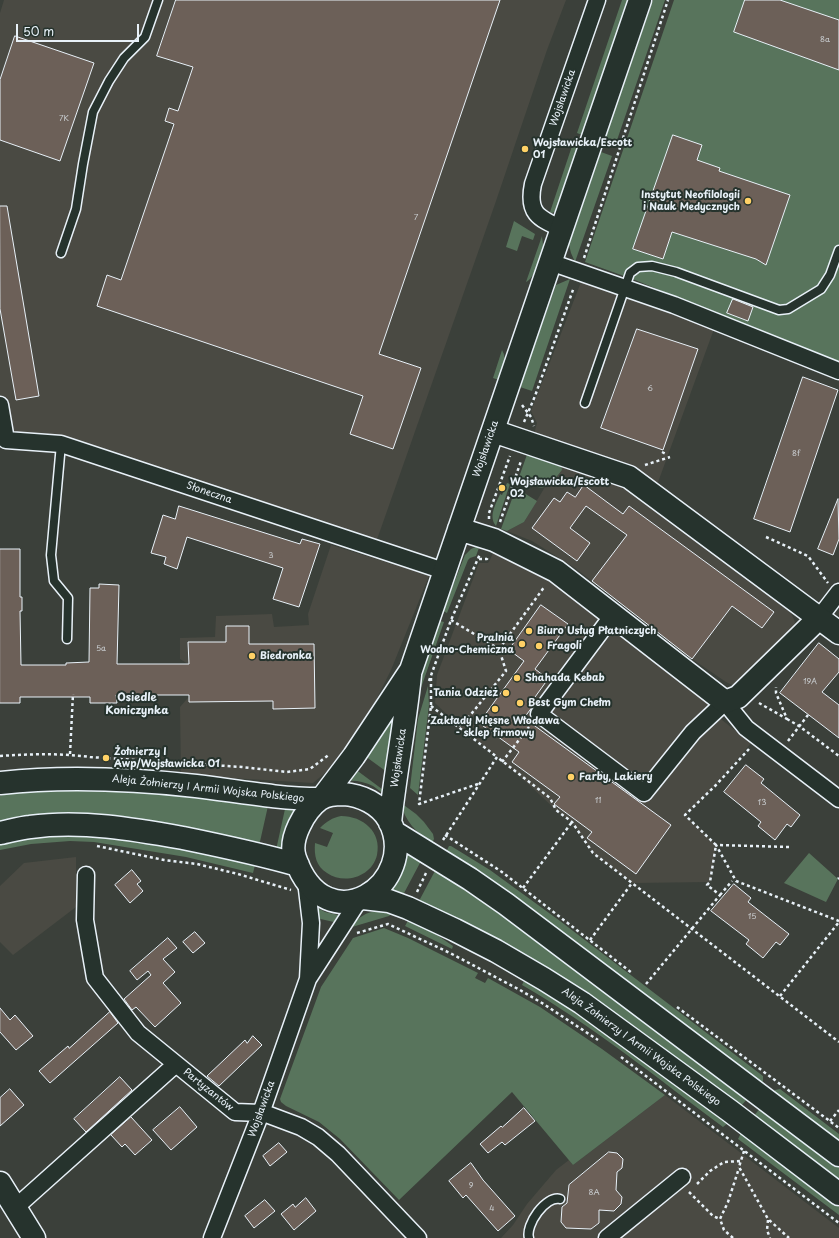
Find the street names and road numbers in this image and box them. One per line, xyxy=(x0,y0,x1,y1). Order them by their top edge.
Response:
street label: Wojsławicka xyxy=(548,68,578,128)
street label: Wojsławicka xyxy=(471,419,501,479)
street label: Słoneczna xyxy=(185,480,233,506)
street label: Wojsławicka xyxy=(389,728,409,788)
street label: Aleja Żołnierzy I Armii Wojska Polskiego xyxy=(111,773,305,805)
street label: Aleja Żołnierzy I Armii Wojska Polskiego xyxy=(559,985,723,1109)
street label: Partyzantów xyxy=(180,1066,236,1114)
street label: Wojsławicka xyxy=(246,1079,278,1139)

